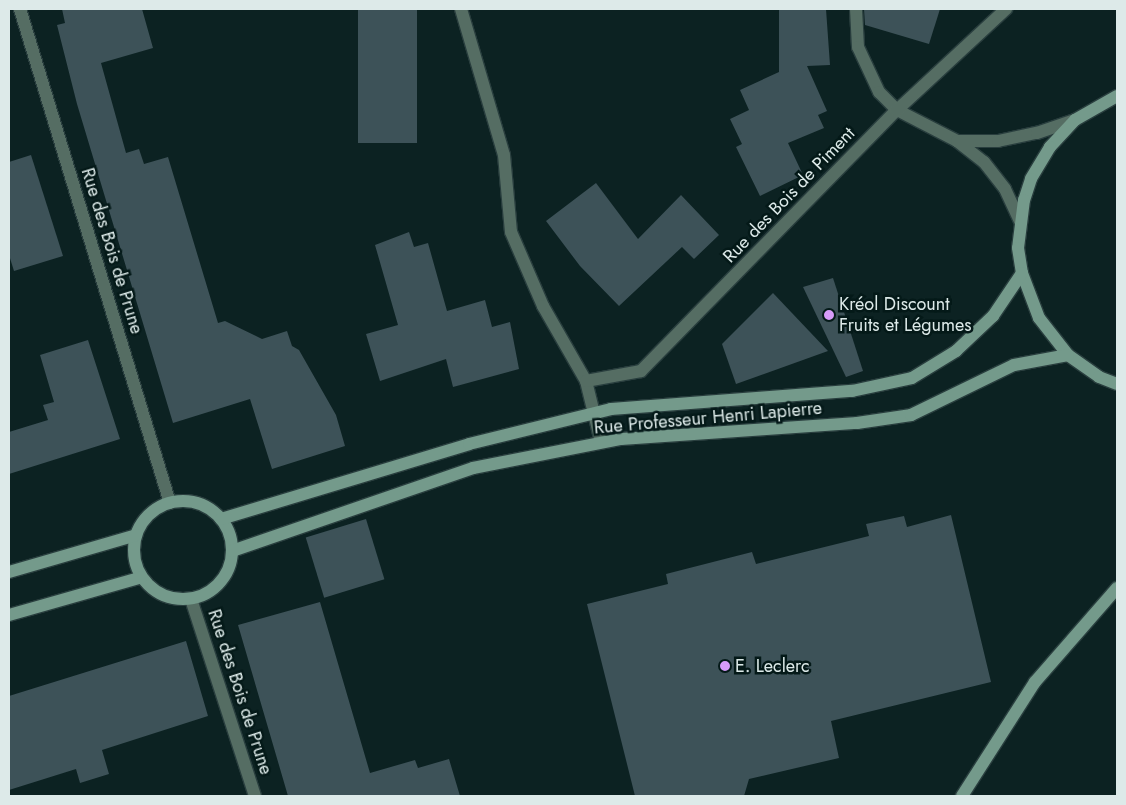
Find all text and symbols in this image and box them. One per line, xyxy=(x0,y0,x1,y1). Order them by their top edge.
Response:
street label: Rue des Bois de Piment xyxy=(719,123,859,267)
street label: Rue des Bois de Prune xyxy=(76,165,148,337)
place label: Kréol Discount Fruits et Légumes xyxy=(839,294,972,336)
marker: Kréol Discount Fruits et Légumes xyxy=(823,309,835,321)
street label: Rue Professeur Henri Lapierre xyxy=(593,397,823,439)
street label: Rue des Bois de Prune xyxy=(203,607,277,777)
place label: E. Leclerc xyxy=(735,655,810,677)
marker: E. Leclerc xyxy=(719,660,731,672)

